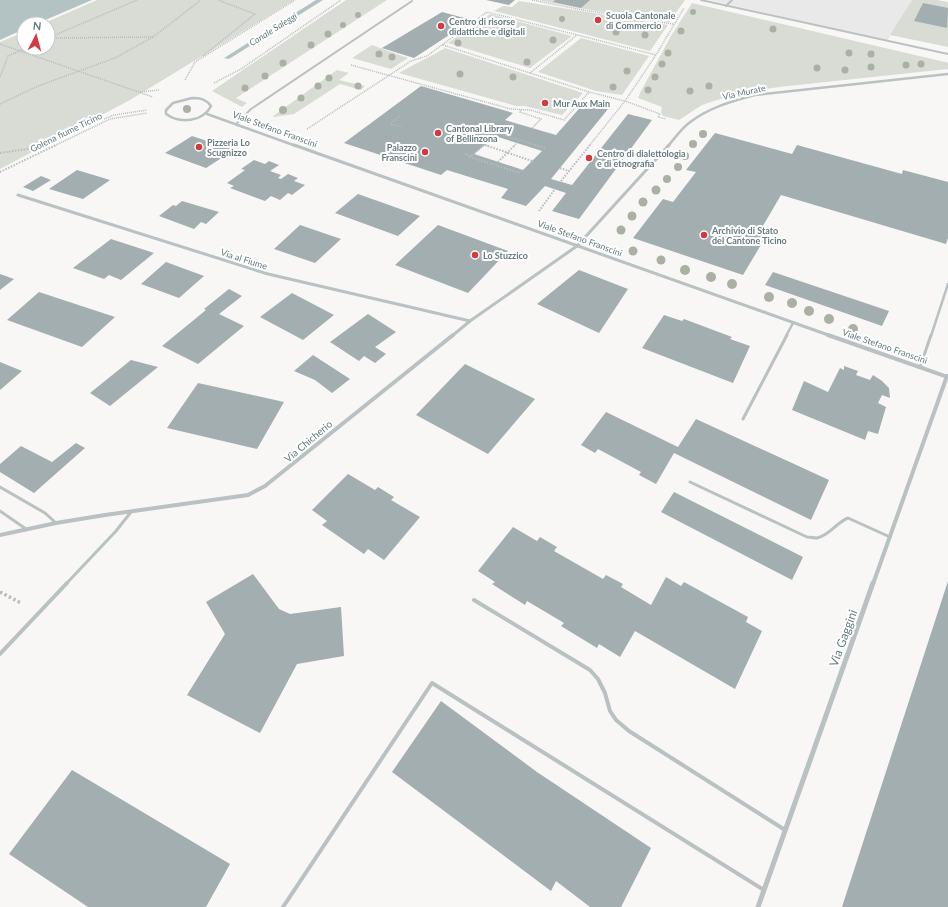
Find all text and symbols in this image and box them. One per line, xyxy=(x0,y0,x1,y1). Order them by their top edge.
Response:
water label: Canale Saleggi xyxy=(247,10,299,48)
place label: Scuola Cantonale di Commercio xyxy=(606,10,675,31)
marker: Scuola Cantonale di Commercio xyxy=(593,15,603,25)
north arrow xyxy=(16,16,56,56)
place label: Centro di risorse didattiche e digitali xyxy=(449,16,525,37)
text: N xyxy=(32,19,42,32)
marker: Centro di risorse didattiche e digitali xyxy=(436,21,446,31)
street label: Via Murate xyxy=(721,82,767,102)
marker: Mur Aux Main xyxy=(540,98,550,108)
place label: Mur Aux Main xyxy=(553,98,610,109)
street label: Viale Stefano Franscini xyxy=(231,109,319,149)
street label: Golena fiume Ticino xyxy=(28,110,104,154)
place label: Cantonal Library of Bellinzona xyxy=(446,123,512,144)
marker: Cantonal Library of Bellinzona xyxy=(433,128,443,138)
place label: Pizzeria Lo Scugnizzo xyxy=(207,137,250,158)
marker: Pizzeria Lo Scugnizzo xyxy=(194,142,204,152)
place label: Palazzo Franscini xyxy=(381,142,417,163)
marker: Palazzo Franscini xyxy=(420,147,430,157)
place label: Centro di dialettologia e di etnografia xyxy=(597,148,686,169)
marker: Centro di dialettologia e di etnografia xyxy=(584,153,594,163)
street label: Viale Stefano Franscini xyxy=(536,218,624,258)
place label: Archivio di Stato del Cantone Ticino xyxy=(711,225,787,246)
marker: Archivio di Stato del Cantone Ticino xyxy=(699,230,709,240)
street label: Via al Fiume xyxy=(219,246,269,272)
marker: Lo Stuzzico xyxy=(470,250,480,260)
place label: Lo Stuzzico xyxy=(483,250,528,261)
street label: Viale Stefano Franscini xyxy=(841,326,929,366)
street label: Via Chicherio xyxy=(282,417,335,464)
street label: Via Gaggini xyxy=(826,607,860,669)

